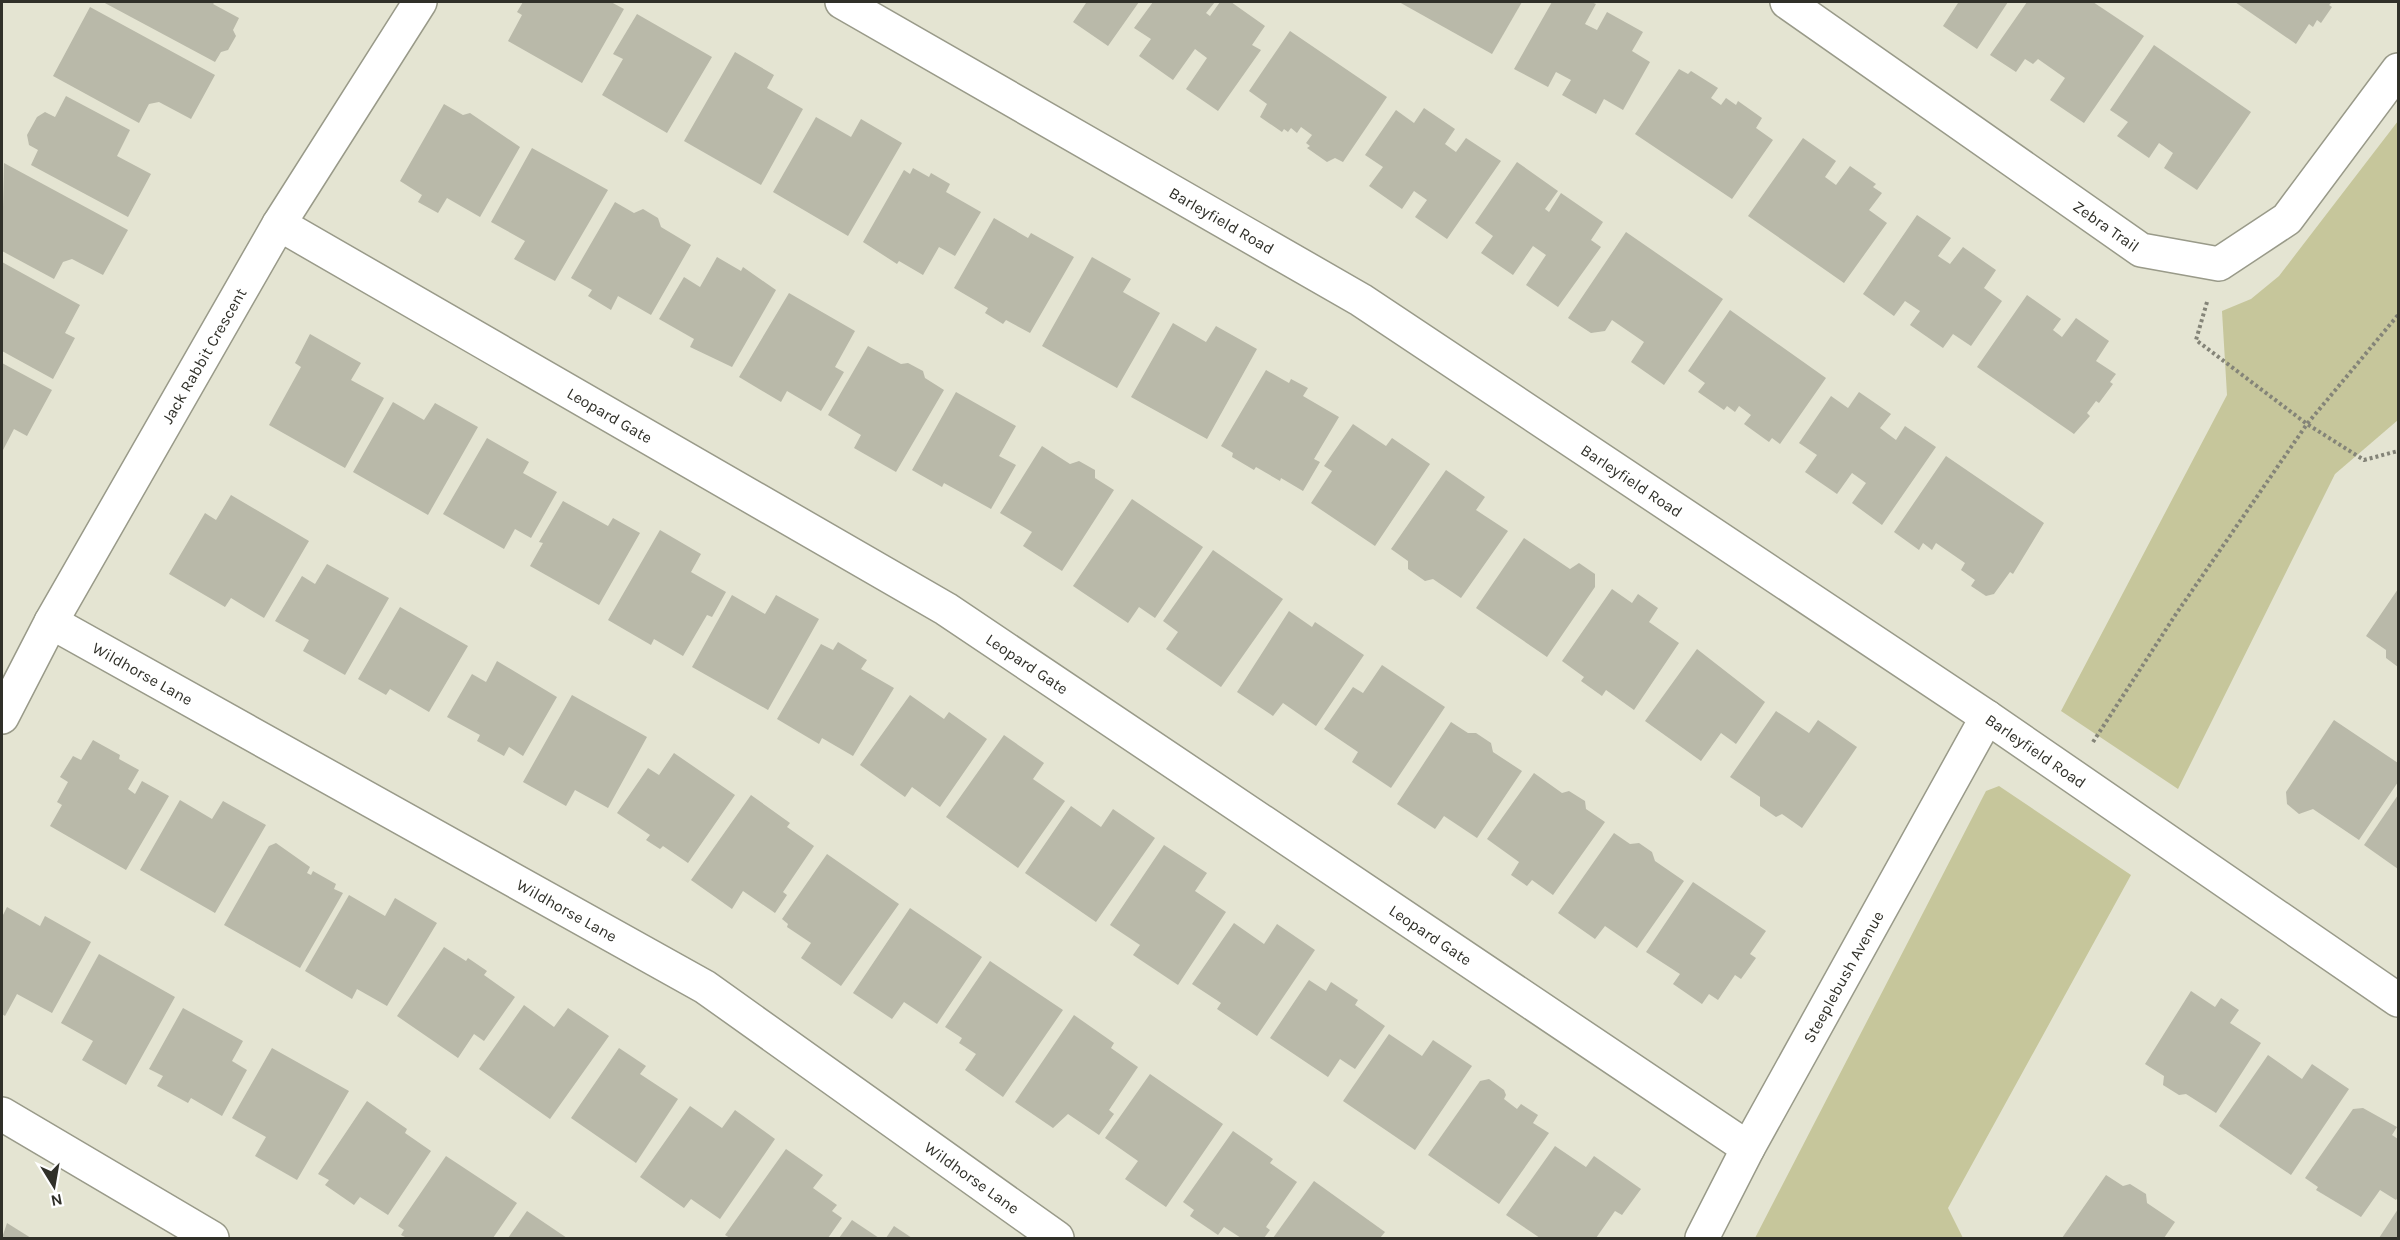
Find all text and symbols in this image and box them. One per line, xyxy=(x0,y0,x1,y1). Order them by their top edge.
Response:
street label: Barleyfield Road xyxy=(1166,183,1278,258)
street label: Zebra Trail xyxy=(2070,196,2143,255)
street label: Jack Rabbit Crescent xyxy=(157,284,250,427)
street label: Leopard Gate xyxy=(564,383,656,447)
street label: Barleyfield Road xyxy=(1578,440,1686,521)
street label: Leopard Gate xyxy=(982,629,1072,698)
street label: Wildhorse Lane xyxy=(89,638,196,709)
street label: Barleyfield Road xyxy=(1982,709,2090,792)
street label: Wildhorse Lane xyxy=(514,874,621,946)
street label: Leopard Gate xyxy=(1386,900,1475,969)
street label: Steeplebush Avenue xyxy=(1799,907,1887,1046)
street label: Wildhorse Lane xyxy=(921,1137,1023,1218)
north arrow xyxy=(24,1156,84,1216)
text: N xyxy=(49,1190,64,1211)

